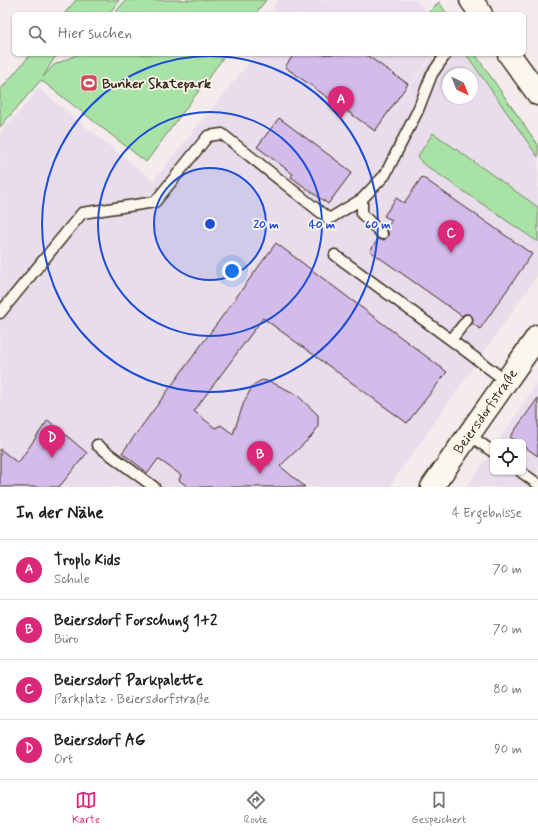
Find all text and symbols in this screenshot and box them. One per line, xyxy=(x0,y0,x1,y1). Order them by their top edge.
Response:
search box xyxy=(12,12,526,56)
icon: search xyxy=(26,23,48,45)
text: Hier suchen xyxy=(58,24,132,44)
north arrow xyxy=(442,68,478,104)
sports icon: Bunker Skatepark xyxy=(79,73,99,93)
place label: Bunker Skatepark xyxy=(102,75,211,93)
pin: A xyxy=(328,86,354,119)
centre of rings xyxy=(203,217,217,231)
text: 20 m xyxy=(253,217,279,233)
text: 40 m xyxy=(309,217,336,233)
text: 60 m xyxy=(365,217,391,233)
pin: C xyxy=(438,220,464,253)
your location xyxy=(222,261,242,281)
street label: Beiersdorfstraße xyxy=(450,365,522,458)
pin: D xyxy=(39,425,65,458)
map controls xyxy=(490,439,526,475)
button: locate xyxy=(490,439,526,475)
pin: B xyxy=(247,441,273,474)
text: In der Nähe xyxy=(16,502,104,524)
text: 4 Ergebnisse xyxy=(452,505,522,522)
text: Troplo Kids xyxy=(54,551,120,571)
text: A xyxy=(25,561,33,578)
text: 70 m xyxy=(493,561,522,578)
text: Schule xyxy=(54,571,90,588)
text: Beiersdorf Forschung 1+2 xyxy=(54,611,217,631)
text: B xyxy=(25,621,33,638)
text: 70 m xyxy=(493,621,522,638)
text: Büro xyxy=(54,631,78,648)
text: Beiersdorf Parkpalette xyxy=(54,671,203,691)
text: C xyxy=(24,681,34,698)
text: 80 m xyxy=(493,681,522,698)
text: Parkplatz · Beiersdorfstraße xyxy=(54,691,210,708)
text: Beiersdorf AG xyxy=(54,731,145,751)
text: D xyxy=(25,741,33,758)
text: 90 m xyxy=(494,741,522,758)
text: Ort xyxy=(54,751,73,768)
tab: Karte xyxy=(72,789,100,827)
tab: Route xyxy=(244,789,268,827)
tab: Gespeichert xyxy=(412,789,466,827)

